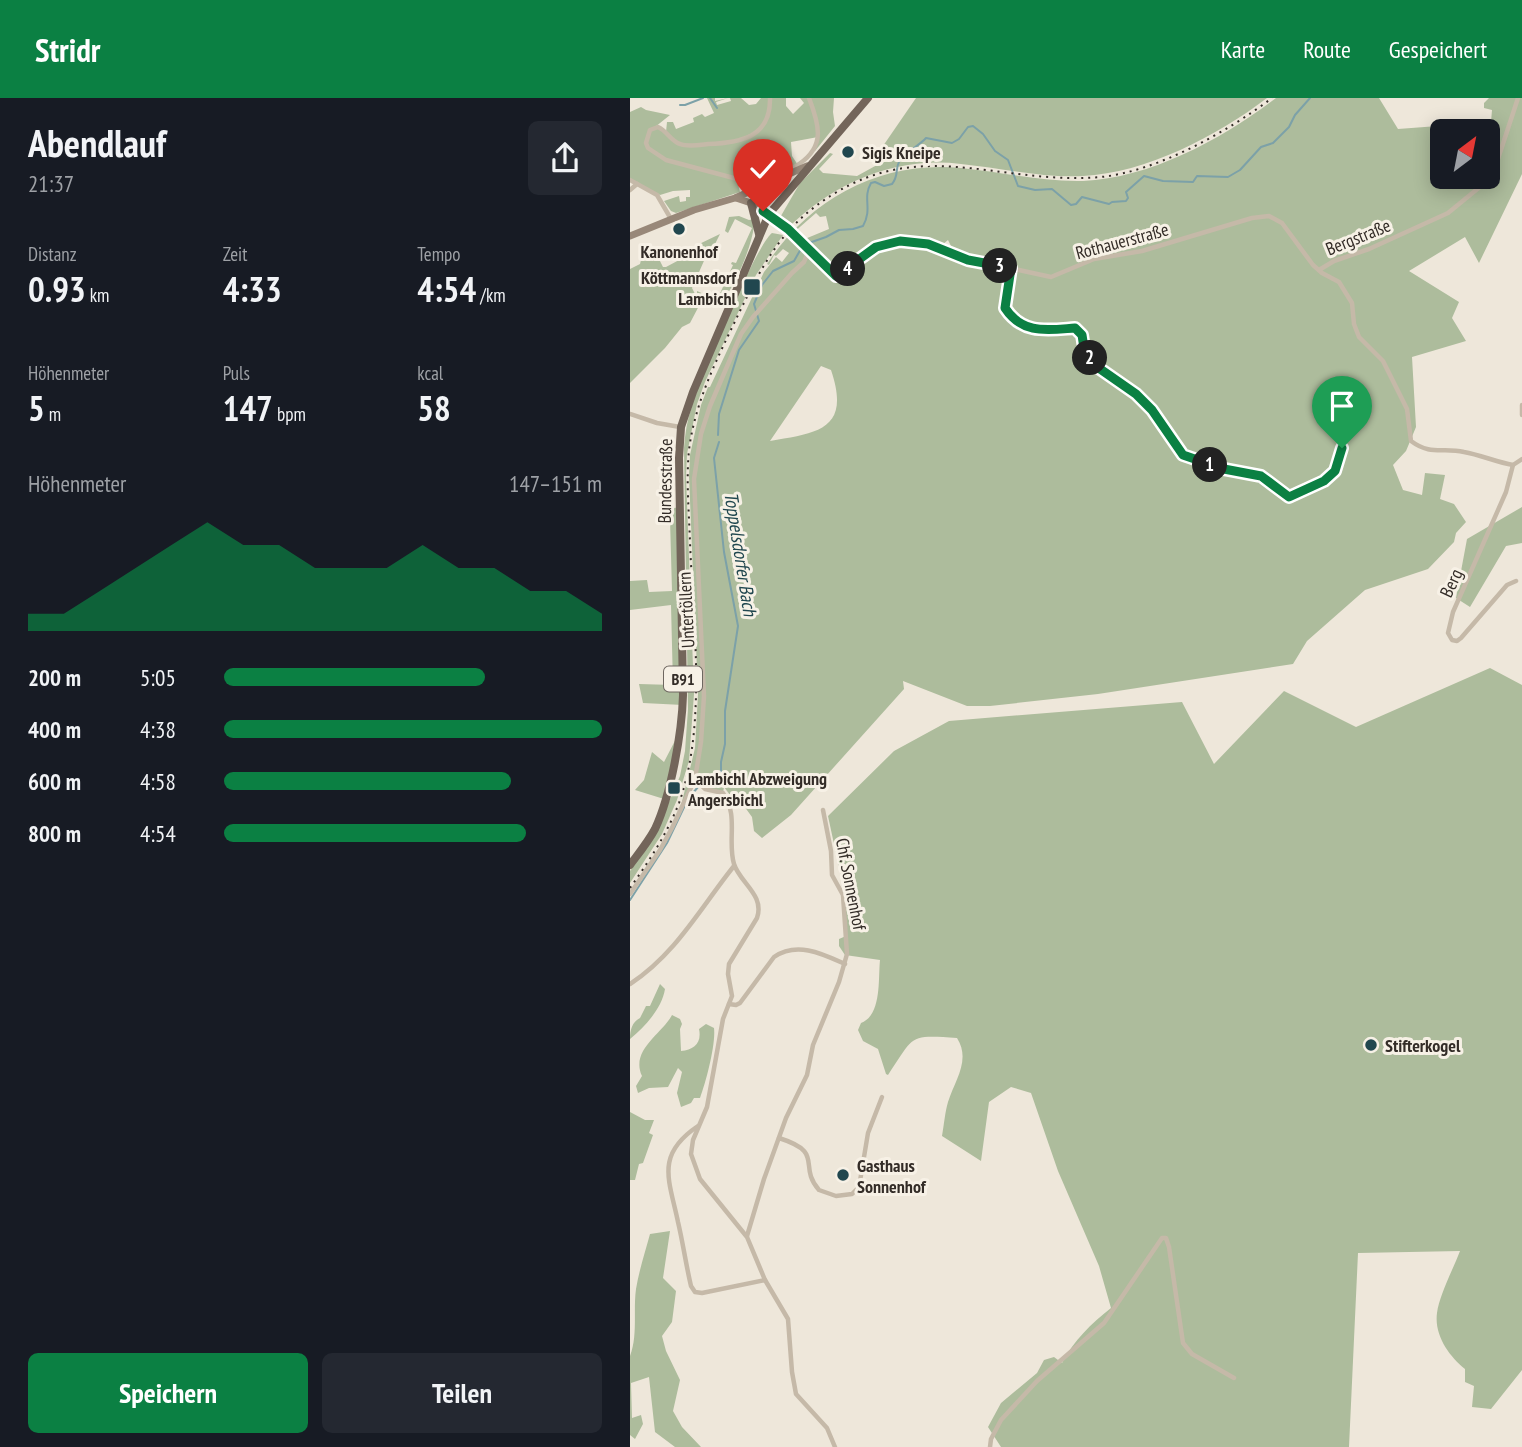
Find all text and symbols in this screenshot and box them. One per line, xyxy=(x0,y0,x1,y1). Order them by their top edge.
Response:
text: Stridr xyxy=(35,28,101,71)
text: Karte xyxy=(1221,34,1265,65)
text: Route xyxy=(1303,34,1351,65)
text: Gespeichert xyxy=(1389,34,1487,65)
text: Abendlauf xyxy=(28,118,166,167)
north arrow xyxy=(1430,119,1500,189)
map controls xyxy=(1430,119,1500,189)
button: share xyxy=(528,121,602,195)
pin xyxy=(733,139,793,211)
place label: Sigis Kneipe xyxy=(862,141,941,164)
marker: Sigis Kneipe xyxy=(840,144,856,160)
icon: check xyxy=(744,150,782,188)
text: 21:37 xyxy=(28,169,74,198)
street label: Bergstraße xyxy=(1322,214,1394,260)
street label: Rothauerstraße xyxy=(1073,218,1171,264)
marker: Kanonenhof xyxy=(671,221,687,237)
place label: Kanonenhof xyxy=(640,240,719,263)
text: Distanz xyxy=(28,242,77,266)
text: Zeit xyxy=(223,242,247,266)
text: Tempo xyxy=(417,242,461,266)
pin: 3 xyxy=(982,248,1018,284)
pin: 4 xyxy=(830,252,865,286)
text: 3 xyxy=(995,253,1004,277)
text: 4 xyxy=(843,256,852,280)
text: 0.93 xyxy=(28,266,86,312)
text: 4:33 xyxy=(223,266,282,312)
text: 4:54 xyxy=(417,266,476,312)
place label: Köttmannsdorf Lambichl xyxy=(641,266,737,310)
marker: Köttmannsdorf Lambichl xyxy=(742,277,762,297)
text: km xyxy=(86,283,109,307)
text: /km xyxy=(476,283,506,307)
pin: 2 xyxy=(1072,341,1107,376)
text: 2 xyxy=(1085,345,1094,369)
text: Höhenmeter xyxy=(28,361,109,385)
text: Puls xyxy=(223,361,250,385)
text: kcal xyxy=(417,361,443,385)
pin xyxy=(1312,376,1372,448)
text: 5 xyxy=(28,385,45,431)
text: 147 xyxy=(223,385,273,431)
text: 58 xyxy=(417,385,451,431)
icon: arrive xyxy=(1323,387,1361,425)
text: m xyxy=(45,402,61,426)
text: bpm xyxy=(273,402,306,426)
street label: Bundesstraße xyxy=(653,438,677,524)
pin: 1 xyxy=(1192,448,1228,482)
text: 1 xyxy=(1205,452,1214,476)
text: Höhenmeter xyxy=(28,469,126,498)
text: 147–151 m xyxy=(509,469,602,498)
water label: Toppelsdorfer Bach xyxy=(719,490,763,619)
street label: Berg xyxy=(1435,565,1467,601)
street label: Untertöllern xyxy=(673,571,699,649)
text: 200 m xyxy=(28,663,81,692)
text: 5:05 xyxy=(140,663,176,692)
road number: B91 xyxy=(664,666,702,692)
text: 400 m xyxy=(28,715,81,744)
text: 4:38 xyxy=(140,715,176,744)
text: 600 m xyxy=(28,767,81,796)
text: 4:58 xyxy=(140,767,176,796)
place label: Lambichl Abzweigung Angersbichl xyxy=(687,767,827,811)
marker: Lambichl Abzweigung Angersbichl xyxy=(666,780,682,796)
text: 800 m xyxy=(28,819,81,848)
text: 4:54 xyxy=(140,819,176,848)
street label: Chf. Sonnenhof xyxy=(831,836,871,933)
place label: Stifterkogel xyxy=(1385,1034,1461,1057)
marker: Stifterkogel xyxy=(1363,1037,1379,1053)
place label: Gasthaus Sonnenhof xyxy=(857,1154,927,1198)
marker: Gasthaus Sonnenhof xyxy=(835,1167,851,1183)
button: Speichern xyxy=(28,1353,308,1433)
button: Teilen xyxy=(322,1353,602,1433)

